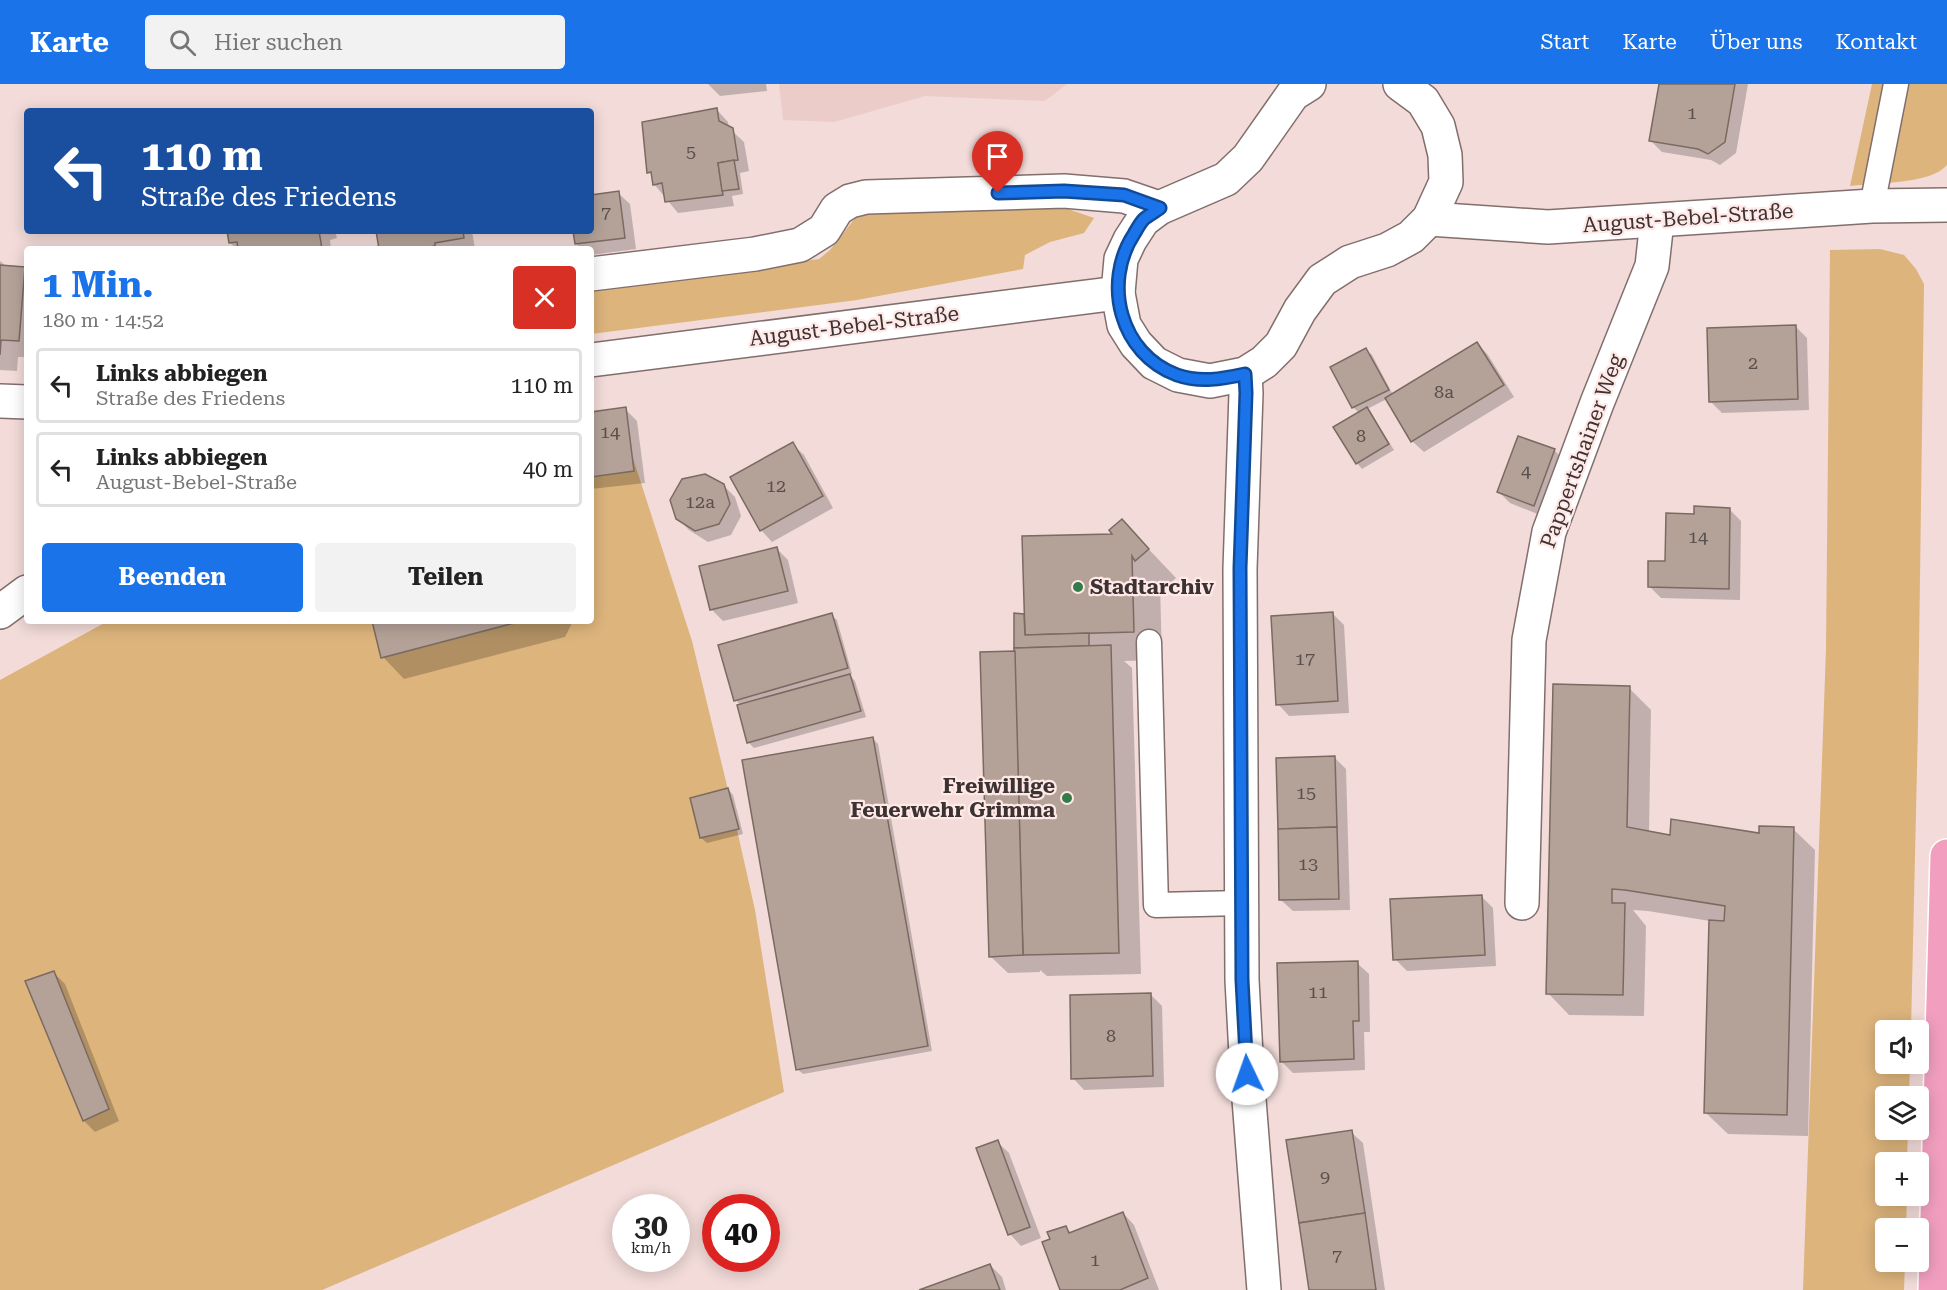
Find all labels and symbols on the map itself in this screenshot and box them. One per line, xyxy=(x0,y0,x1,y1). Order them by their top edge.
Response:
house number: 1 xyxy=(1687,102,1697,123)
pin xyxy=(972,131,1023,193)
house number: 5 xyxy=(686,141,696,162)
street label: August-Bebel-Straße xyxy=(1582,199,1794,237)
house number: 7 xyxy=(601,202,611,223)
street label: August-Bebel-Straße xyxy=(748,301,960,351)
street label: Pappertshainer Weg xyxy=(1536,351,1628,551)
house number: 2 xyxy=(1748,352,1758,373)
house number: 8a xyxy=(1434,381,1454,402)
house number: 14 xyxy=(600,421,620,442)
house number: 8 xyxy=(1356,425,1366,446)
house number: 4 xyxy=(1521,460,1531,481)
house number: 12 xyxy=(766,475,786,496)
house number: 12a xyxy=(685,491,715,512)
house number: 14 xyxy=(1688,526,1708,547)
place label: Stadtarchiv xyxy=(1090,575,1214,599)
marker: Stadtarchiv xyxy=(1071,580,1085,594)
house number: 17 xyxy=(1295,648,1315,669)
place label: Freiwillige Feuerwehr Grimma xyxy=(850,774,1056,822)
house number: 15 xyxy=(1296,782,1316,803)
marker: Freiwillige Feuerwehr Grimma xyxy=(1060,791,1074,805)
house number: 13 xyxy=(1298,853,1318,874)
house number: 11 xyxy=(1308,981,1328,1002)
house number: 8 xyxy=(1106,1025,1116,1046)
position arrow xyxy=(1215,1042,1279,1106)
house number: 9 xyxy=(1320,1166,1330,1187)
speed limit sign: 40 xyxy=(702,1194,780,1272)
house number: 7 xyxy=(1332,1245,1342,1266)
house number: 1 xyxy=(1090,1249,1100,1270)

